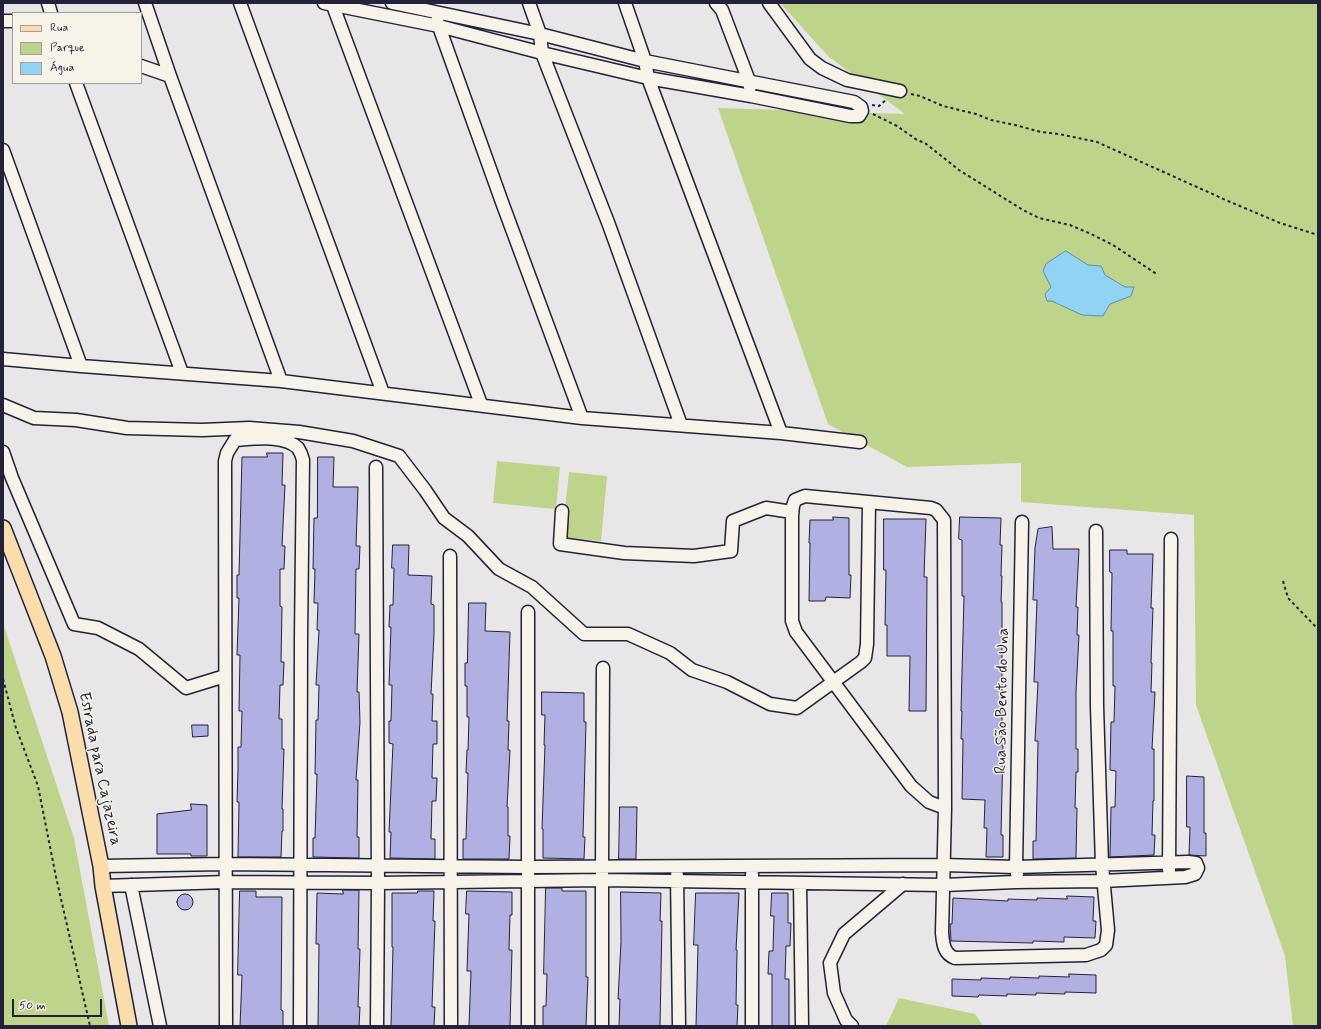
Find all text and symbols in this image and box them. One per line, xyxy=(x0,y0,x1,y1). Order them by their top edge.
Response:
legend xyxy=(12,12,142,84)
text: Rua xyxy=(50,20,68,36)
text: Parque xyxy=(50,40,85,56)
text: Água xyxy=(50,60,74,76)
street label: Rua São Bento do Una xyxy=(992,628,1014,774)
street label: Estrada para Cajazeira xyxy=(73,691,125,847)
scale bar xyxy=(14,991,104,1017)
text: 50 m xyxy=(19,998,46,1014)

